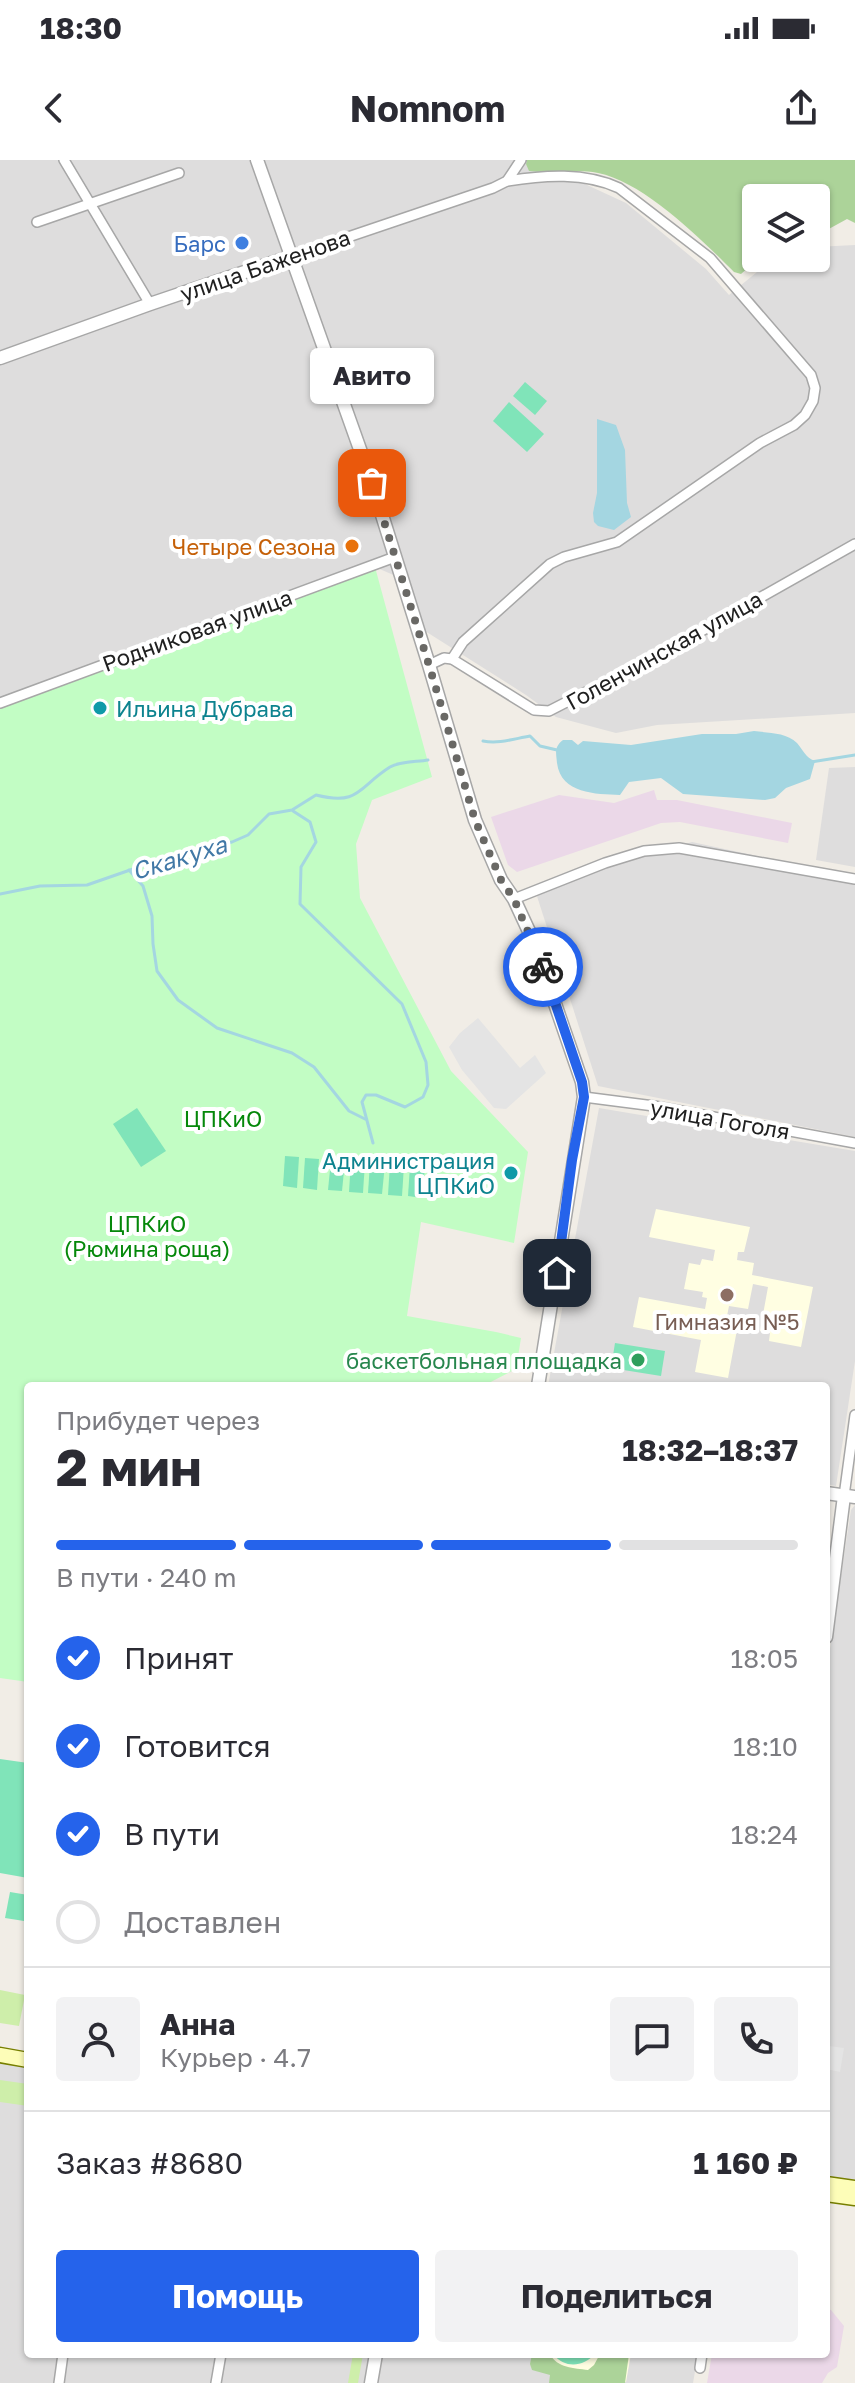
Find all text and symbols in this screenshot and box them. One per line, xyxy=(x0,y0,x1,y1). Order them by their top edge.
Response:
text: 18:30 xyxy=(40,10,122,46)
icon: back xyxy=(32,86,76,130)
icon: share xyxy=(779,86,823,130)
text: Nomnom xyxy=(350,87,505,130)
map controls xyxy=(742,184,830,272)
button: layers xyxy=(742,184,830,272)
street label: улица Баженова xyxy=(176,223,354,307)
place label: Барс xyxy=(173,230,226,257)
marker: Барс xyxy=(233,234,251,252)
callout: Авито xyxy=(310,347,434,403)
text: Авито xyxy=(333,360,411,391)
pin xyxy=(338,449,406,517)
icon: bag xyxy=(350,461,394,505)
place label: Четыре Сезона xyxy=(172,533,336,560)
marker: Четыре Сезона xyxy=(343,537,361,555)
street label: Родниковая улица xyxy=(98,583,296,677)
street label: Голенчинская улица xyxy=(561,585,767,715)
place label: Ильина Дубрава xyxy=(116,695,294,722)
marker: Ильина Дубрава xyxy=(91,699,109,717)
water label: Скакуха xyxy=(128,828,232,886)
courier xyxy=(503,927,583,1007)
icon: bike xyxy=(521,945,565,989)
street label: улица Гоголя xyxy=(648,1093,792,1145)
park label: ЦПКиО xyxy=(184,1105,262,1132)
place label: Администрация ЦПКиО xyxy=(322,1147,495,1199)
marker: Администрация ЦПКиО xyxy=(502,1164,520,1182)
park label: ЦПКиО (Рюмина роща) xyxy=(64,1210,230,1262)
pin xyxy=(523,1239,591,1307)
icon: home xyxy=(535,1251,579,1295)
marker: Гимназия №5 xyxy=(718,1286,736,1304)
place label: Гимназия №5 xyxy=(655,1308,799,1335)
place label: баскетбольная площадка xyxy=(346,1347,622,1374)
marker: баскетбольная площадка xyxy=(629,1351,647,1369)
text: Прибудет через xyxy=(56,1405,260,1436)
text: 18:32–18:37 xyxy=(622,1432,798,1468)
text: 2 мин xyxy=(56,1435,202,1497)
text: В пути · 240 m xyxy=(56,1562,237,1593)
icon: check xyxy=(56,1636,100,1680)
text: Принят xyxy=(124,1640,233,1676)
text: 18:05 xyxy=(731,1643,798,1674)
icon: check xyxy=(56,1724,100,1768)
text: Готовится xyxy=(124,1728,271,1764)
text: 18:10 xyxy=(733,1731,798,1762)
icon: check xyxy=(56,1812,100,1856)
text: В пути xyxy=(124,1816,220,1852)
text: 18:24 xyxy=(731,1819,798,1850)
text: Доставлен xyxy=(124,1904,281,1940)
button: person xyxy=(56,1997,140,2081)
button: chat xyxy=(610,1997,694,2081)
button: phone xyxy=(714,1997,798,2081)
text: Анна xyxy=(160,2006,235,2042)
text: Курьер · 4.7 xyxy=(160,2042,311,2073)
text: Заказ #8680 xyxy=(56,2145,243,2181)
text: 1 160 ₽ xyxy=(693,2145,798,2181)
button: Помощь xyxy=(56,2250,419,2342)
button: Поделиться xyxy=(435,2250,798,2342)

